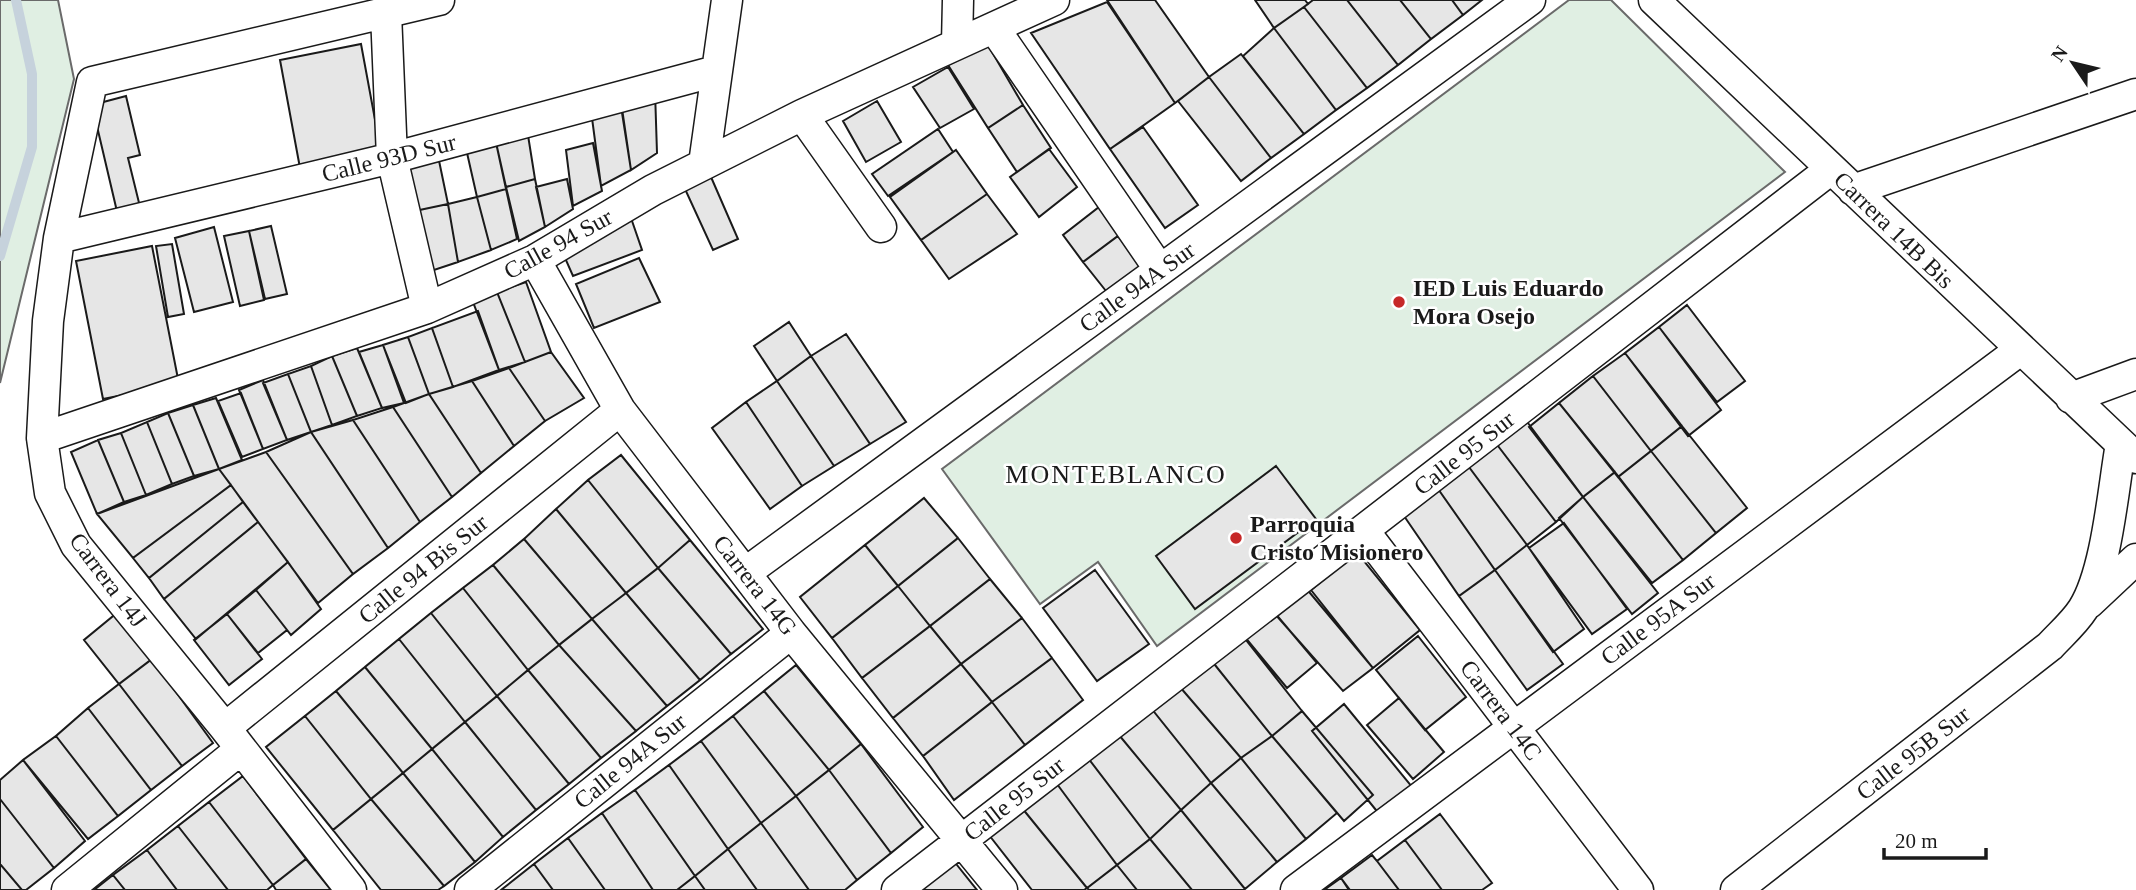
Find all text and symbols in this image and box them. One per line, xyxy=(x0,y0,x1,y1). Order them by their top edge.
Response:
north arrow xyxy=(2038,28,2108,98)
text: N xyxy=(2047,42,2072,65)
street label: Calle 93D Sur xyxy=(319,129,459,187)
street label: Carrera 14B Bis xyxy=(1829,166,1959,294)
street label: Calle 94 Sur xyxy=(499,204,617,284)
street label: Calle 94A Sur xyxy=(1074,237,1200,337)
place label: IED Luis Eduardo Mora Osejo xyxy=(1413,275,1604,329)
marker: IED Luis Eduardo Mora Osejo xyxy=(1391,294,1407,310)
street label: Calle 95 Sur xyxy=(1409,406,1519,500)
district label: MONTEBLANCO xyxy=(1005,460,1227,489)
street label: Calle 94 Bis Sur xyxy=(353,509,493,629)
place label: Parroquia Cristo Misionero xyxy=(1250,511,1424,565)
street label: Carrera 14J xyxy=(64,528,152,632)
street label: Carrera 14G xyxy=(708,530,802,640)
marker: Parroquia Cristo Misionero xyxy=(1228,530,1244,546)
street label: Calle 95A Sur xyxy=(1596,568,1720,670)
street label: Carrera 14C xyxy=(1455,655,1547,765)
street label: Calle 95B Sur xyxy=(1851,701,1975,805)
street label: Calle 94A Sur xyxy=(569,708,691,814)
street label: Calle 95 Sur xyxy=(959,752,1069,846)
scale bar xyxy=(1884,816,1986,860)
text: 20 m xyxy=(1895,829,1938,853)

